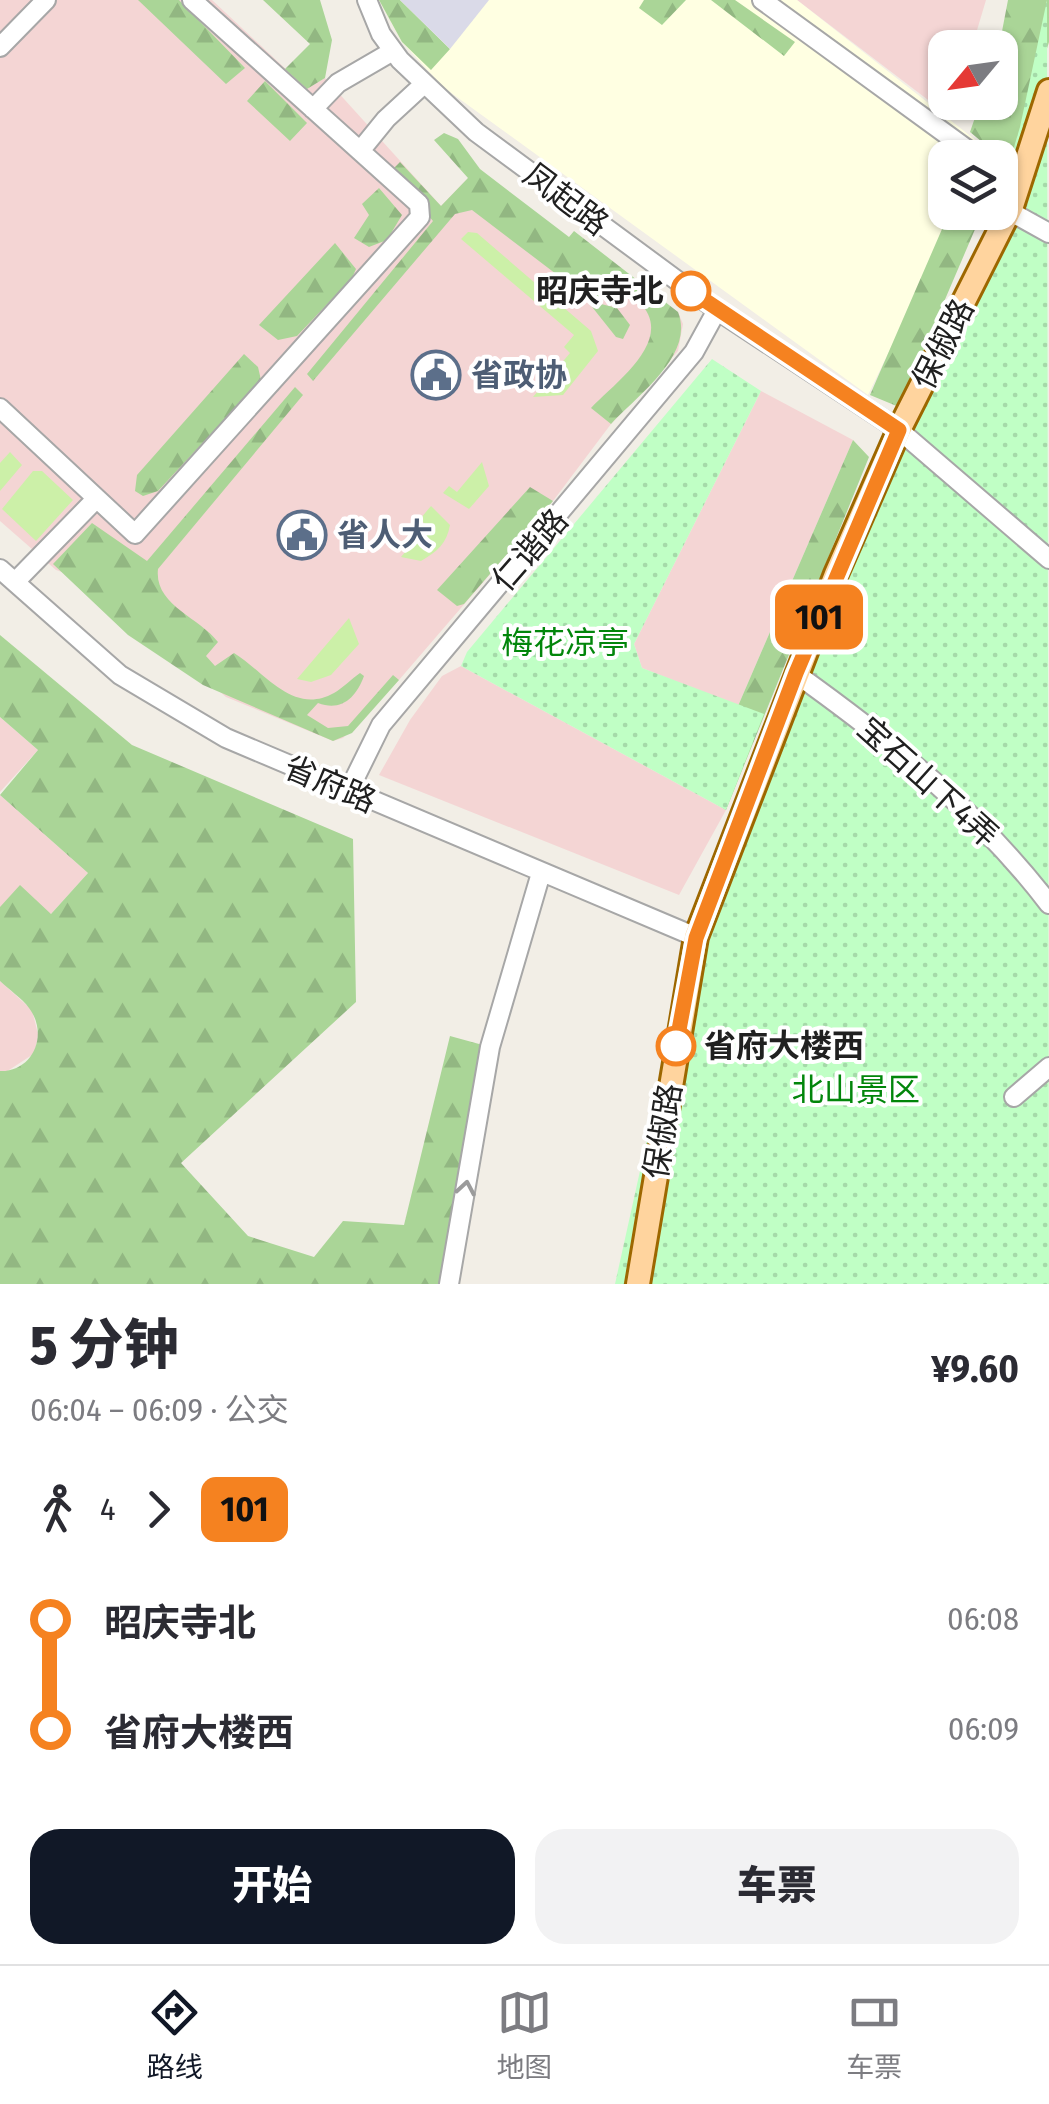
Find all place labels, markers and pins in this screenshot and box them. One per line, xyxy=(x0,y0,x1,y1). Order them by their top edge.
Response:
place label: 昭庆寺北 xyxy=(536,272,664,310)
marker: 昭庆寺北 xyxy=(672,272,710,310)
public building icon: 省政协 xyxy=(410,349,462,401)
place label: 省政协 xyxy=(471,356,567,394)
public building icon: 省人大 xyxy=(276,509,328,561)
place label: 省人大 xyxy=(337,516,433,554)
marker: 省府大楼西 xyxy=(657,1027,695,1065)
place label: 省府大楼西 xyxy=(704,1027,864,1065)

